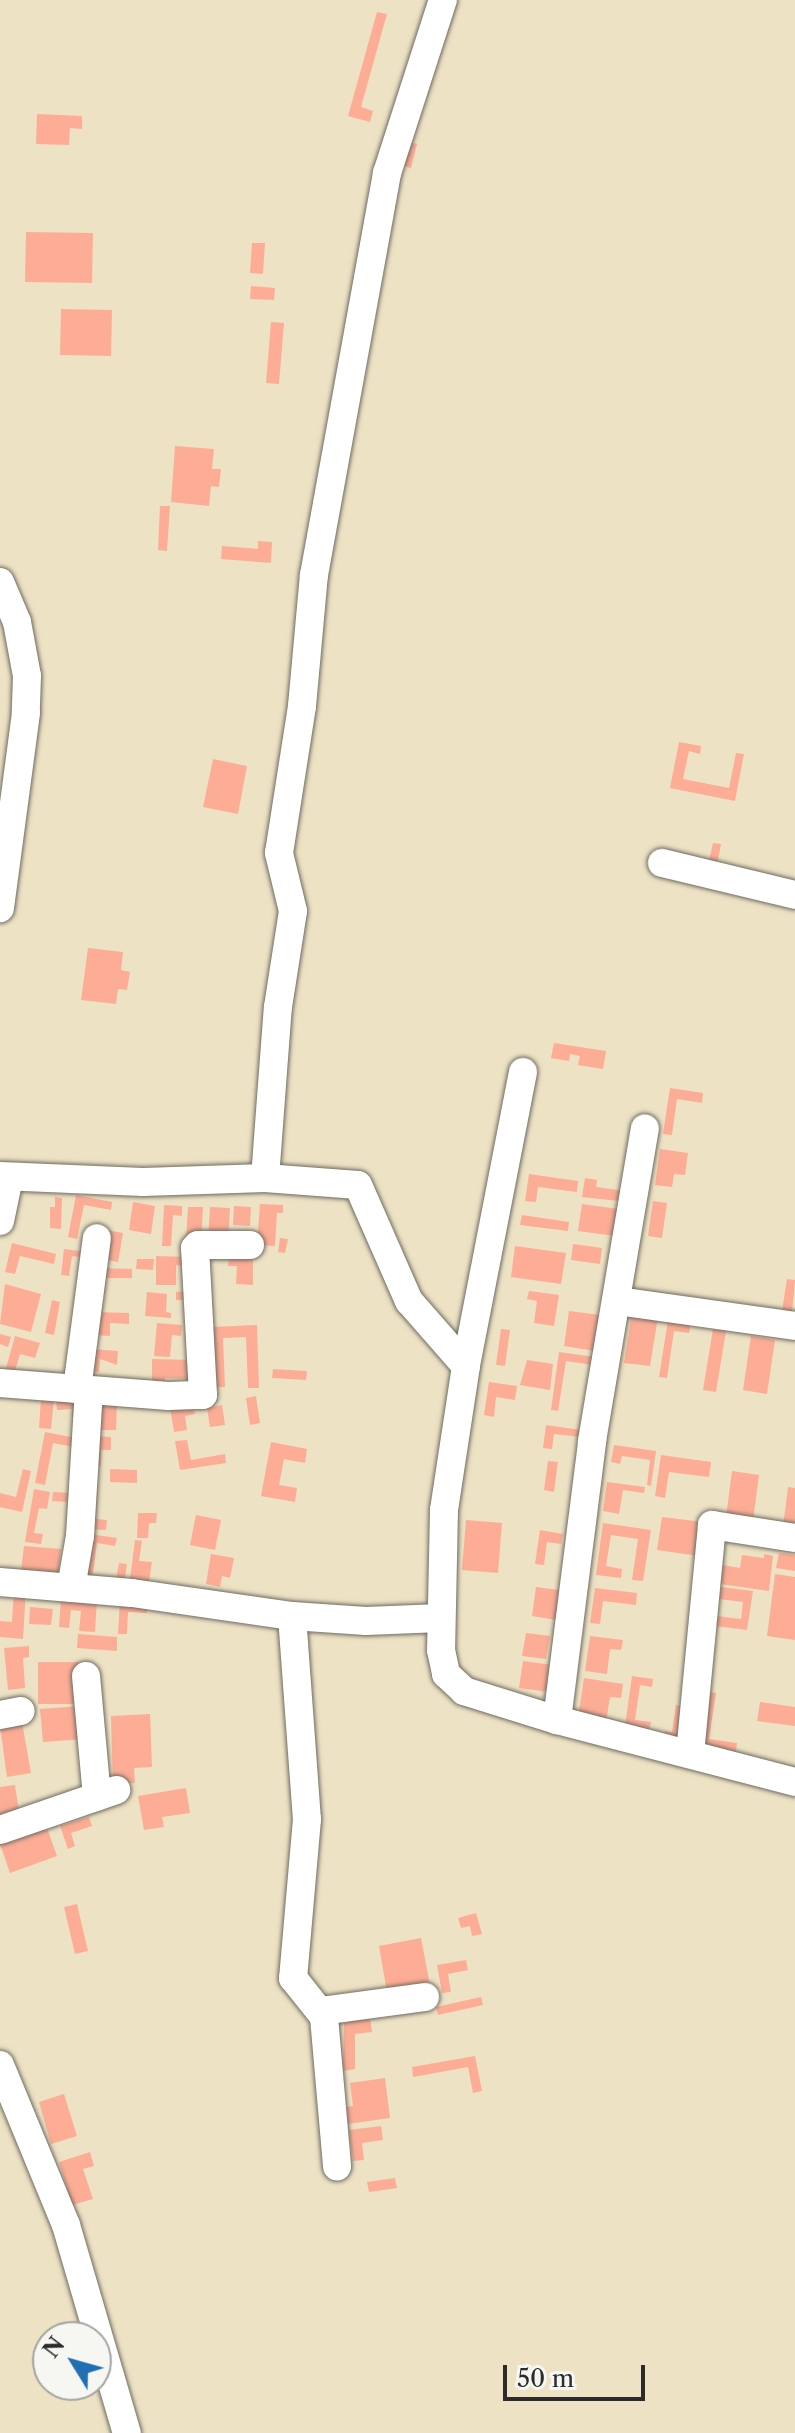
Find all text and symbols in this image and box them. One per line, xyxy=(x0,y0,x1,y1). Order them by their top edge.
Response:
north arrow xyxy=(32,2321,112,2401)
text: N xyxy=(37,2332,71,2363)
scale bar xyxy=(507,2349,649,2399)
text: 50 m xyxy=(517,2364,574,2393)

